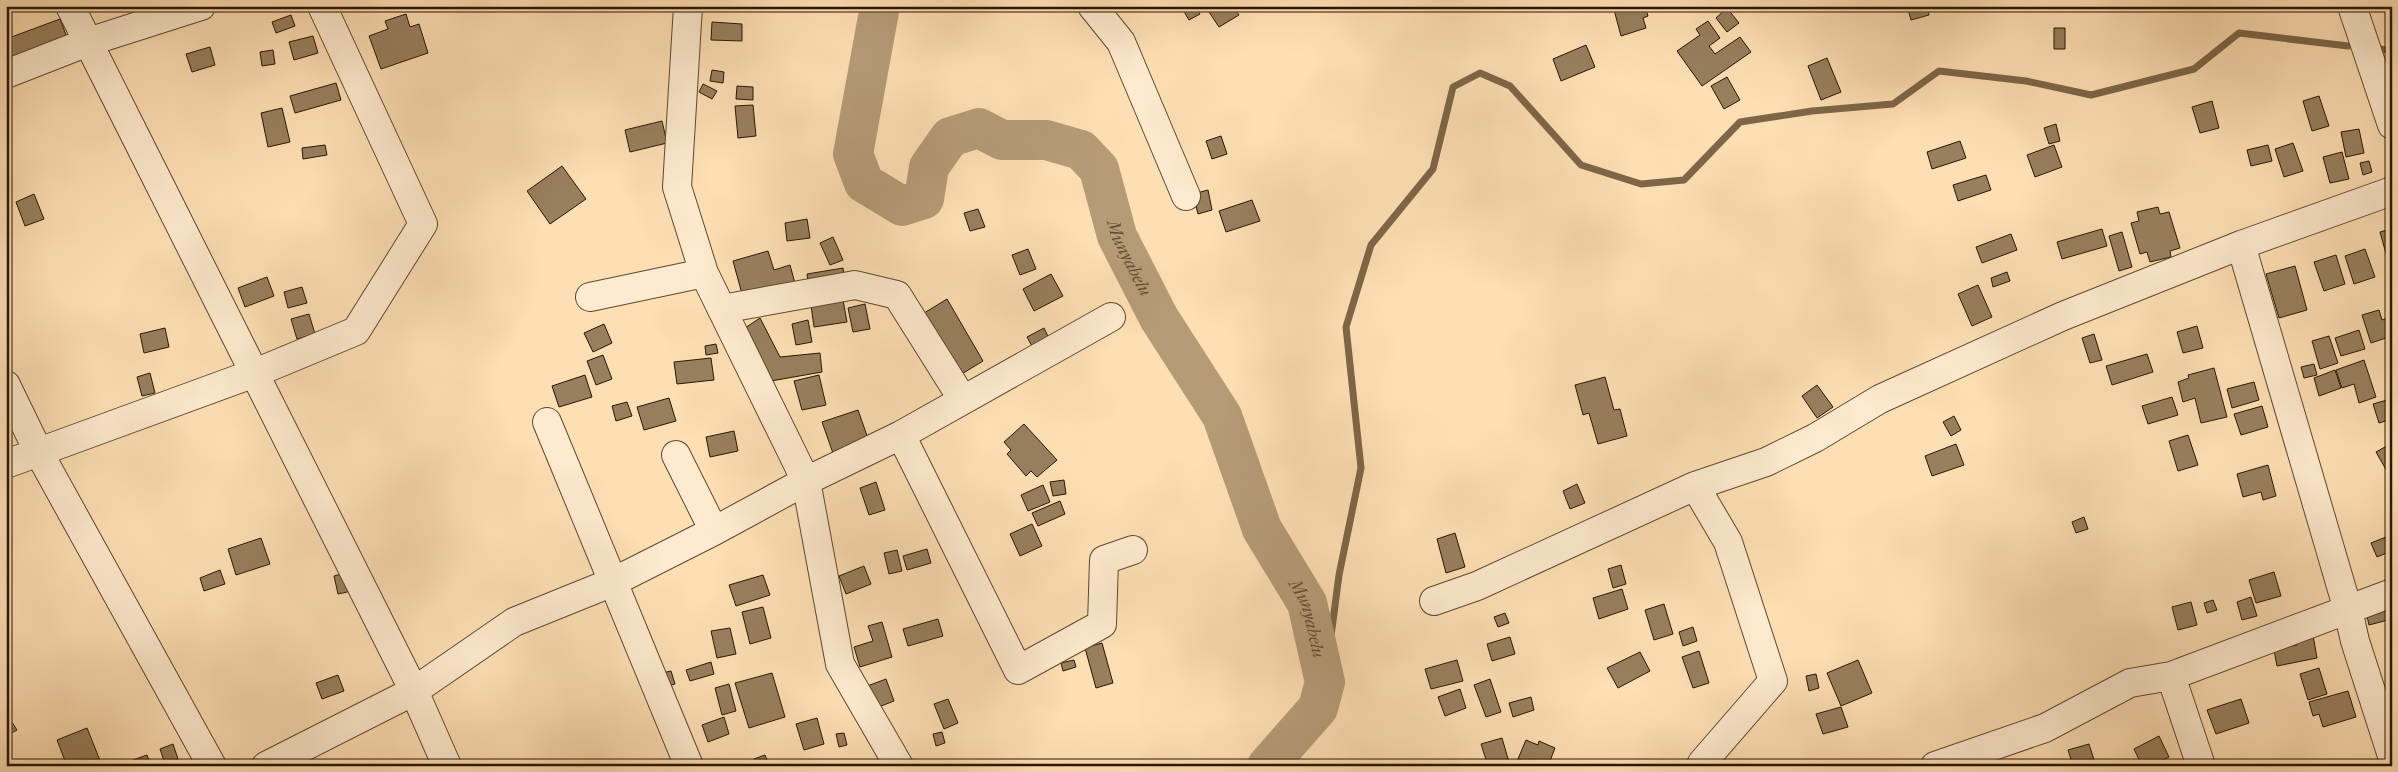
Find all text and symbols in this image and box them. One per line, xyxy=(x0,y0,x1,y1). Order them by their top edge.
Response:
water label: Munyabelu xyxy=(1102,216,1156,300)
water label: Munyabelu xyxy=(1283,574,1329,660)

